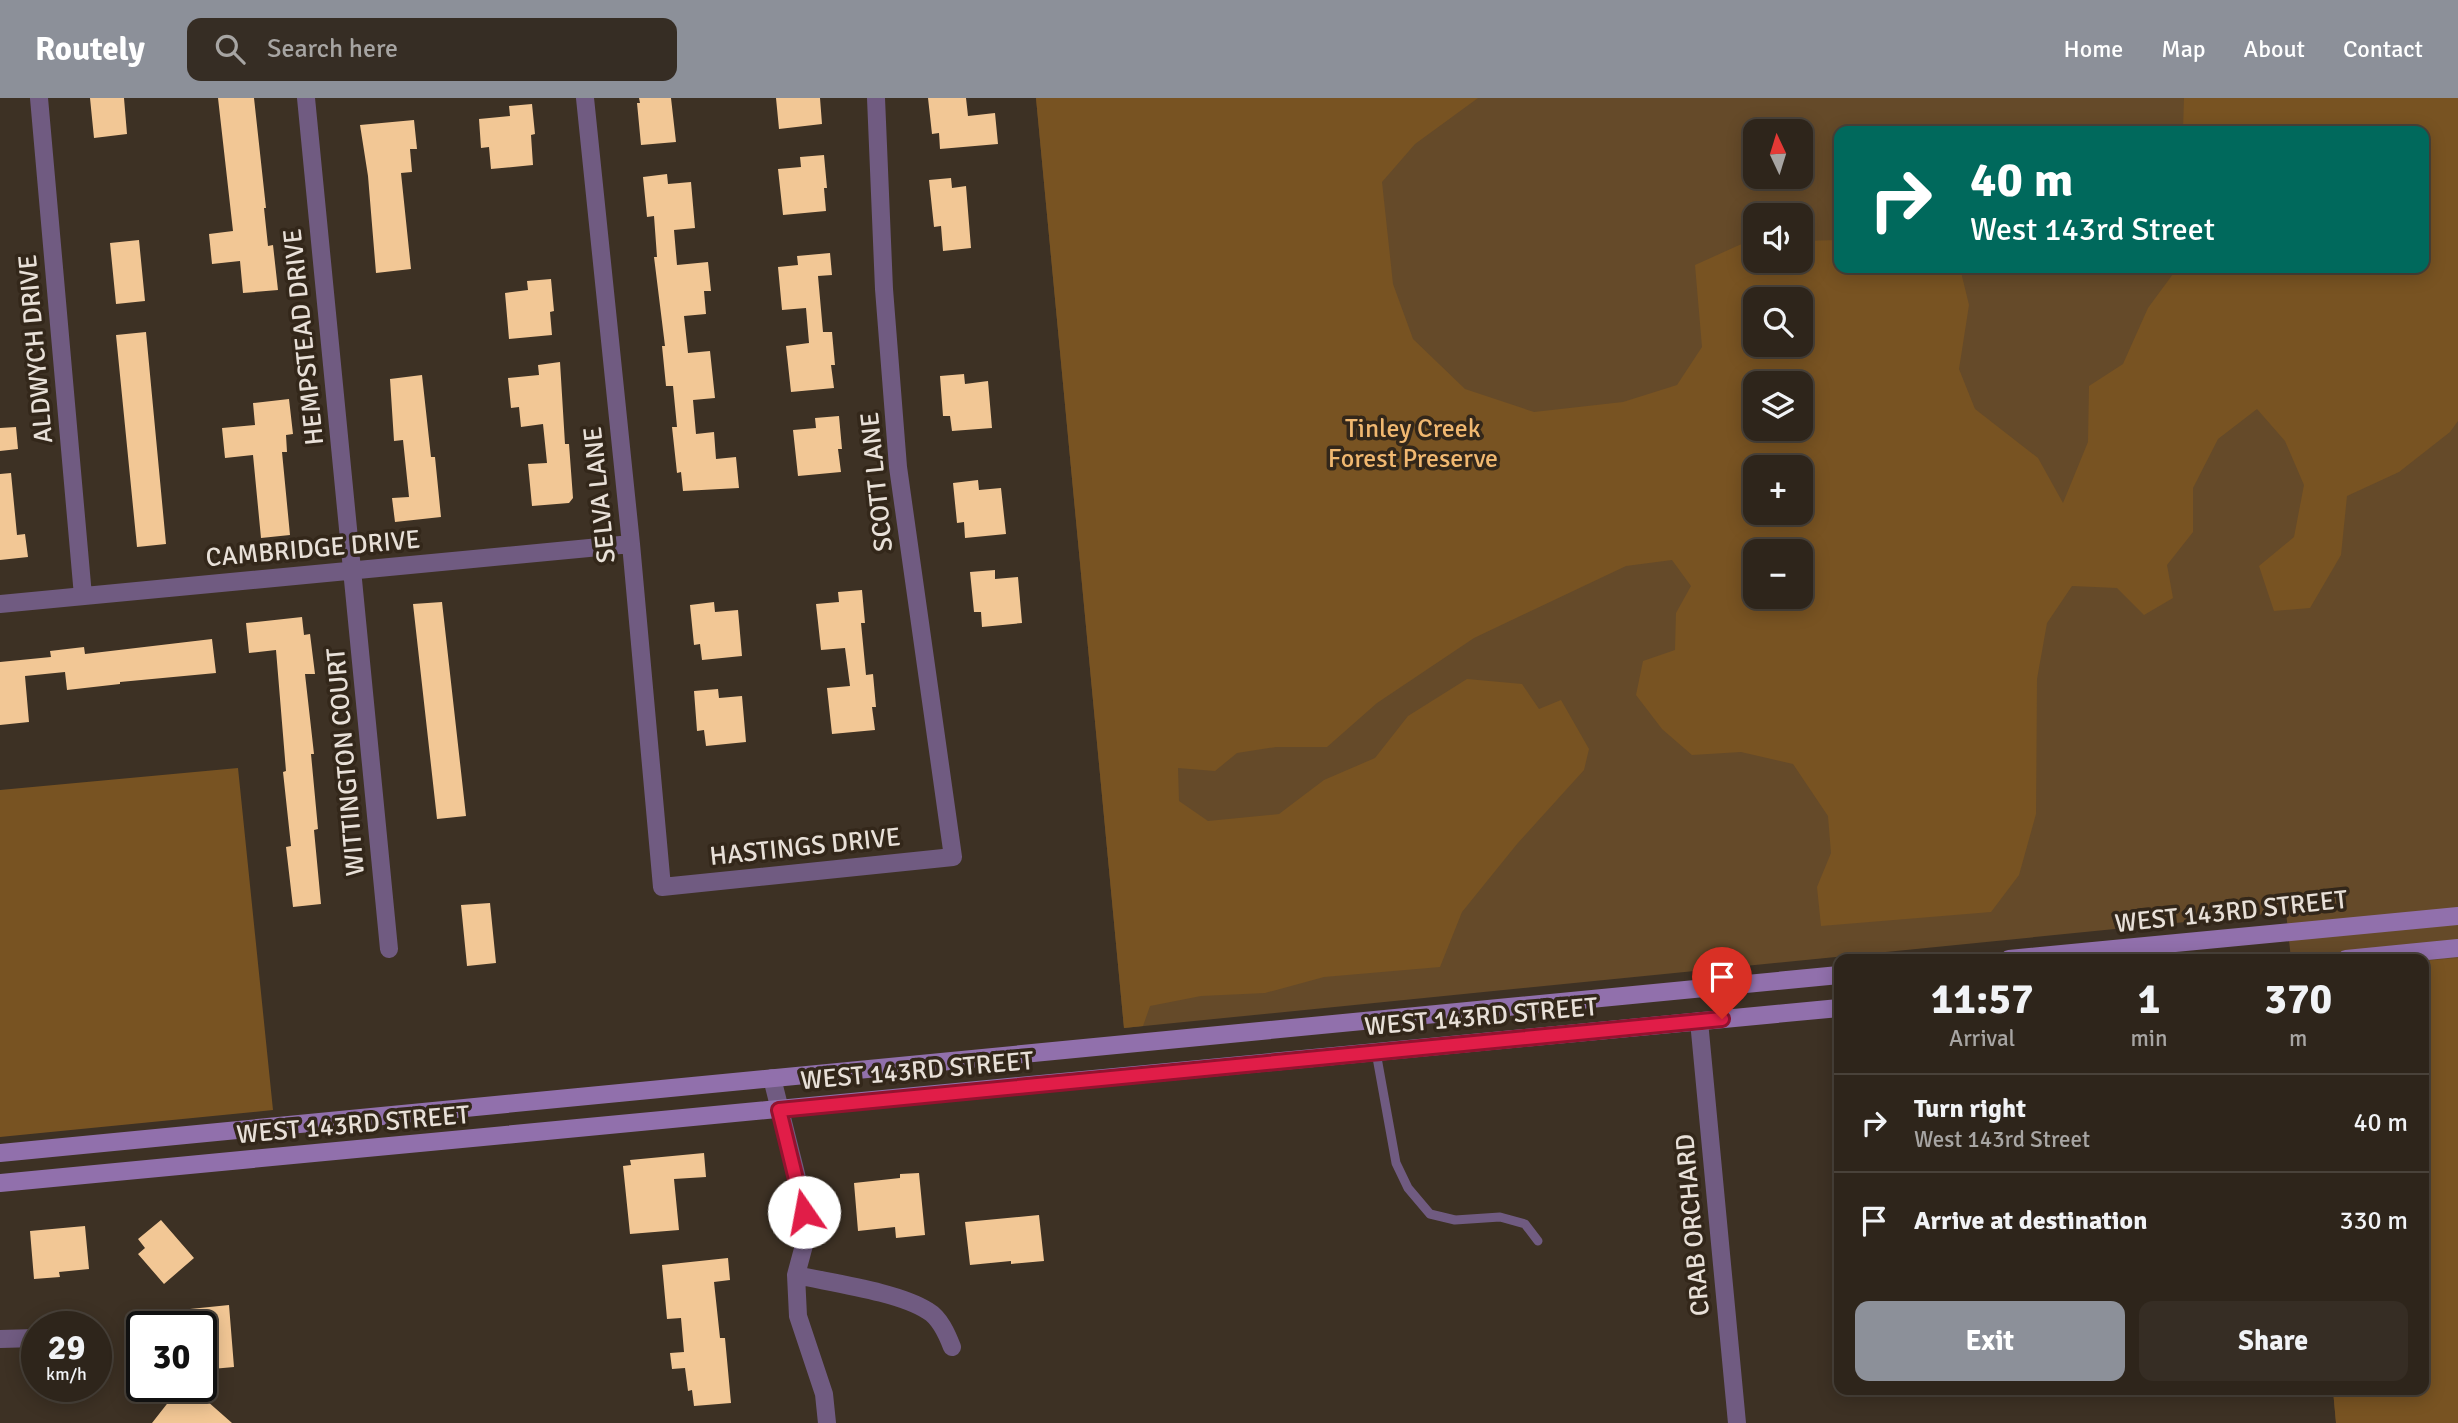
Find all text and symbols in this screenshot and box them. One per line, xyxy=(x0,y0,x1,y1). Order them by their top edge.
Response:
search box xyxy=(187,18,677,81)
text: Routely xyxy=(35,29,145,70)
icon: search xyxy=(211,30,249,68)
text: Search here xyxy=(267,33,398,65)
text: Home xyxy=(2063,34,2123,64)
text: Map xyxy=(2161,34,2206,64)
text: About xyxy=(2244,34,2305,64)
text: Contact xyxy=(2343,34,2423,64)
north arrow xyxy=(1743,119,1813,189)
map controls xyxy=(1743,119,1813,609)
text: 40 m xyxy=(1970,150,2073,210)
icon: right xyxy=(1855,154,1946,245)
button: sound xyxy=(1743,203,1813,273)
text: West 143rd Street xyxy=(1970,210,2215,249)
street label: HEMPSTEAD DRIVE xyxy=(277,227,331,447)
street label: ALDWYCH DRIVE xyxy=(12,253,60,445)
button: search xyxy=(1743,287,1813,357)
button: layers xyxy=(1743,371,1813,441)
street label: SCOTT LANE xyxy=(854,411,900,553)
park label: Tinley Creek Forest Preserve xyxy=(1328,413,1498,475)
street label: SELVA LANE xyxy=(577,425,623,565)
button: + xyxy=(1743,455,1813,525)
street label: CAMBRIDGE DRIVE xyxy=(204,524,422,574)
button: − xyxy=(1743,539,1813,609)
street label: WITTINGTON COURT xyxy=(320,646,372,877)
street label: HASTINGS DRIVE xyxy=(708,821,902,873)
street label: WEST 143RD STREET xyxy=(2113,884,2349,940)
pin xyxy=(1692,947,1752,1019)
icon: arrive xyxy=(1703,958,1741,996)
text: 11:57 xyxy=(1931,974,2034,1025)
text: 1 xyxy=(2138,974,2160,1025)
text: 370 xyxy=(2264,974,2332,1025)
street label: WEST 143RD STREET xyxy=(1363,991,1599,1043)
text: Arrival xyxy=(1949,1024,2015,1053)
text: min xyxy=(2130,1024,2168,1053)
text: m xyxy=(2289,1024,2307,1053)
street label: WEST 143RD STREET xyxy=(799,1045,1035,1097)
text: Turn right xyxy=(1914,1093,2026,1125)
street label: WEST 143RD STREET xyxy=(235,1099,471,1151)
icon: right xyxy=(1855,1104,1893,1142)
text: 40 m xyxy=(2353,1107,2408,1139)
text: West 143rd Street xyxy=(1914,1125,2090,1154)
street label: CRAB ORCHARD xyxy=(1669,1133,1717,1317)
position arrow xyxy=(767,1175,841,1249)
icon: arrive xyxy=(1855,1202,1893,1240)
text: Arrive at destination xyxy=(1914,1205,2147,1237)
text: 330 m xyxy=(2339,1205,2408,1237)
button: Exit xyxy=(1855,1301,2125,1381)
button: Share xyxy=(2139,1301,2408,1381)
speed limit sign: 30 xyxy=(126,1311,217,1402)
text: 29 xyxy=(48,1326,85,1369)
text: km/h xyxy=(46,1363,87,1385)

